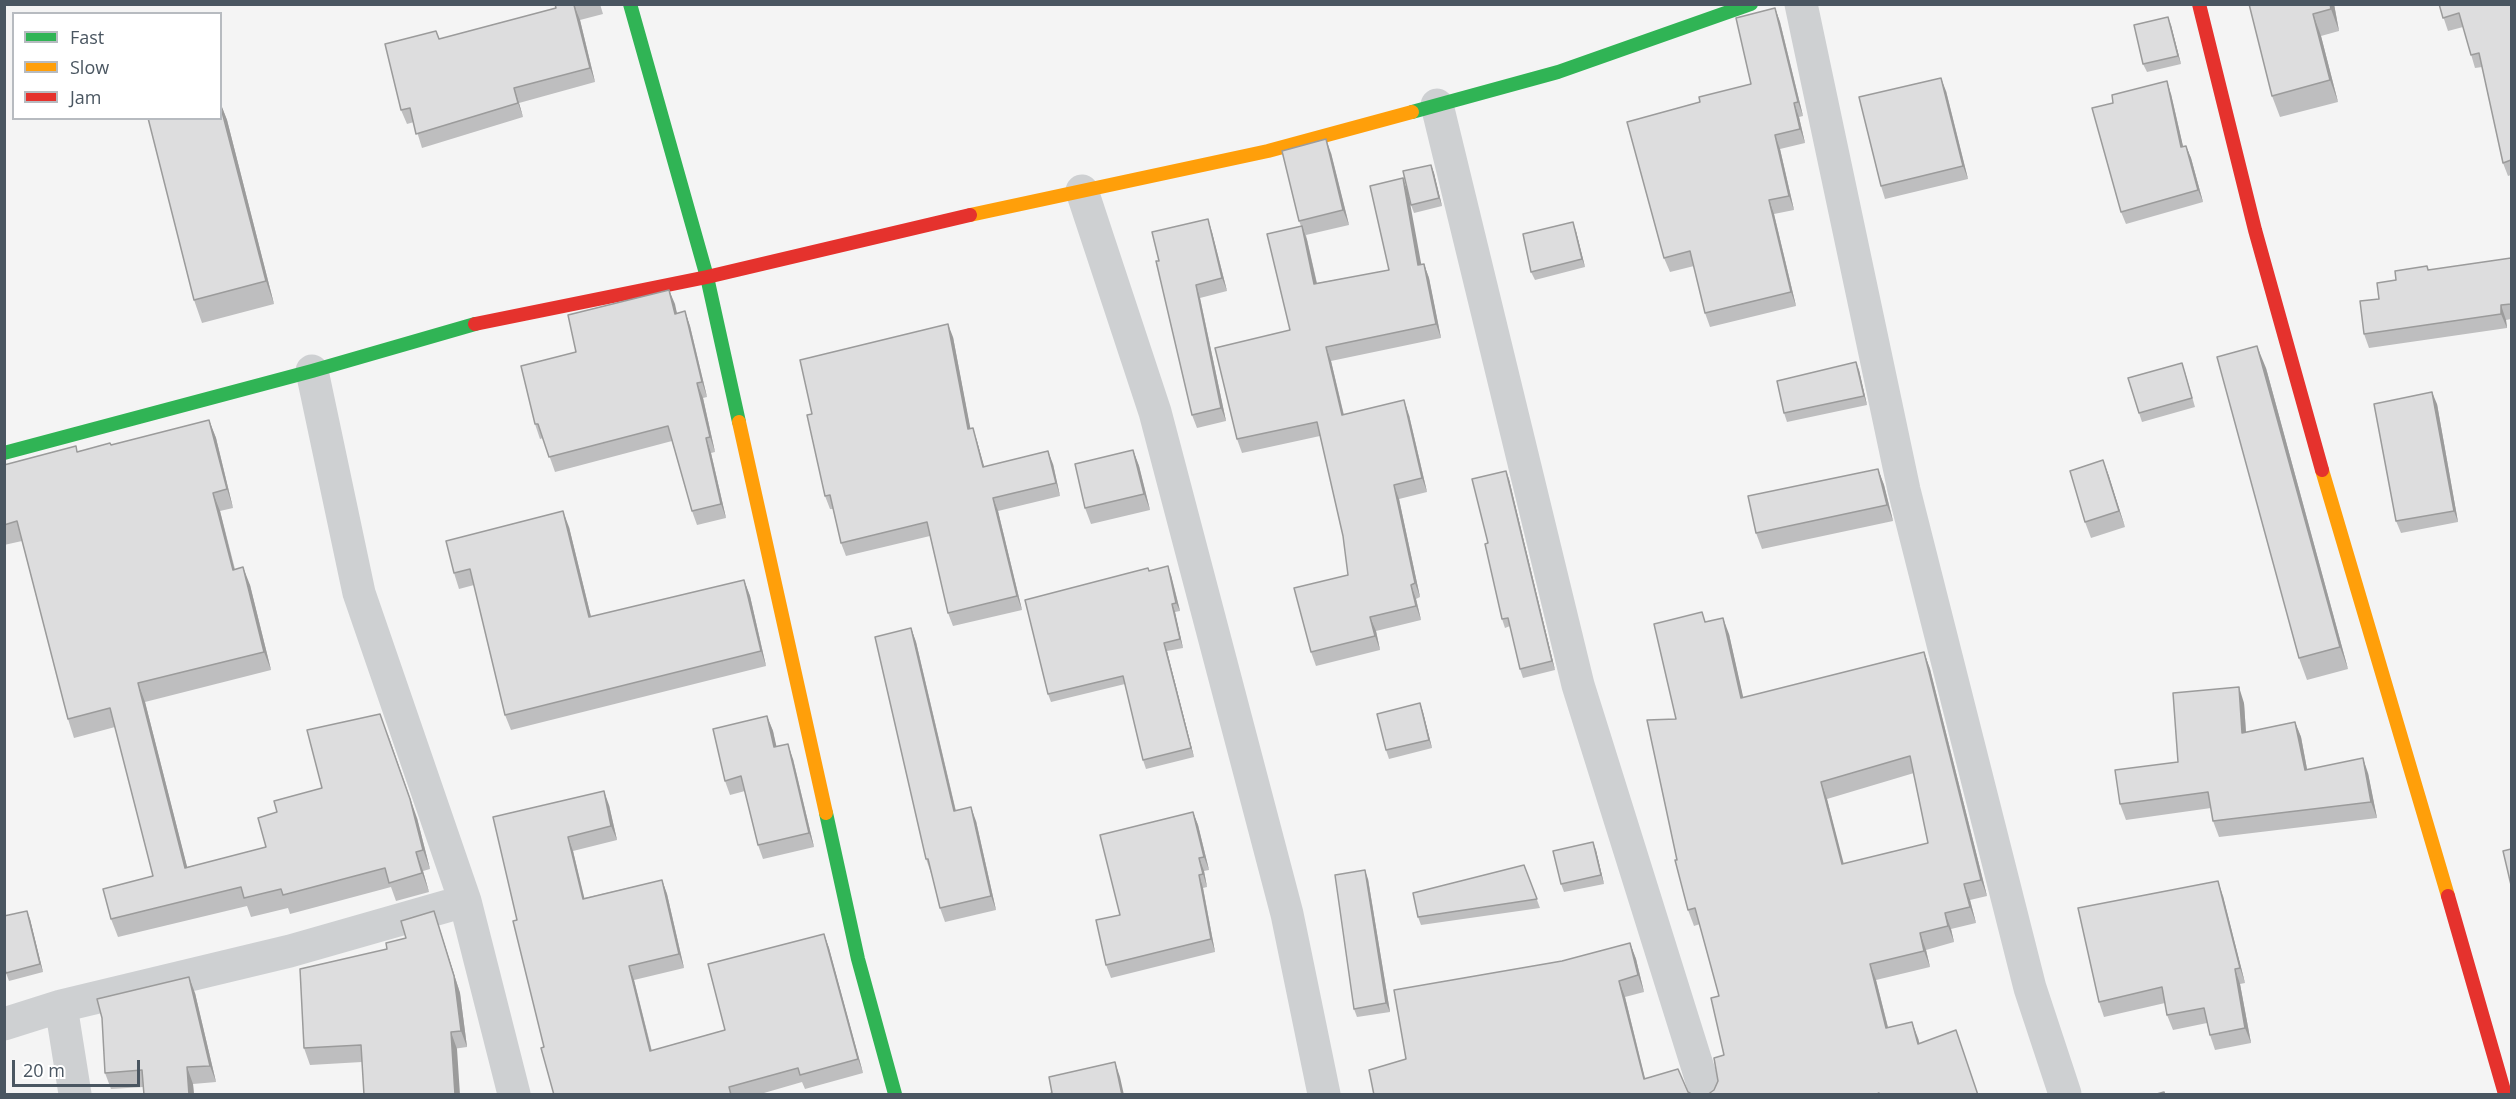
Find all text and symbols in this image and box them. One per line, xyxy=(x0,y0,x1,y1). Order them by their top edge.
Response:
legend xyxy=(12,12,222,120)
text: Fast xyxy=(70,25,104,49)
text: Slow xyxy=(70,55,109,79)
text: Jam xyxy=(70,85,102,109)
scale bar xyxy=(15,1048,142,1086)
text: 20 m xyxy=(23,1058,65,1082)

